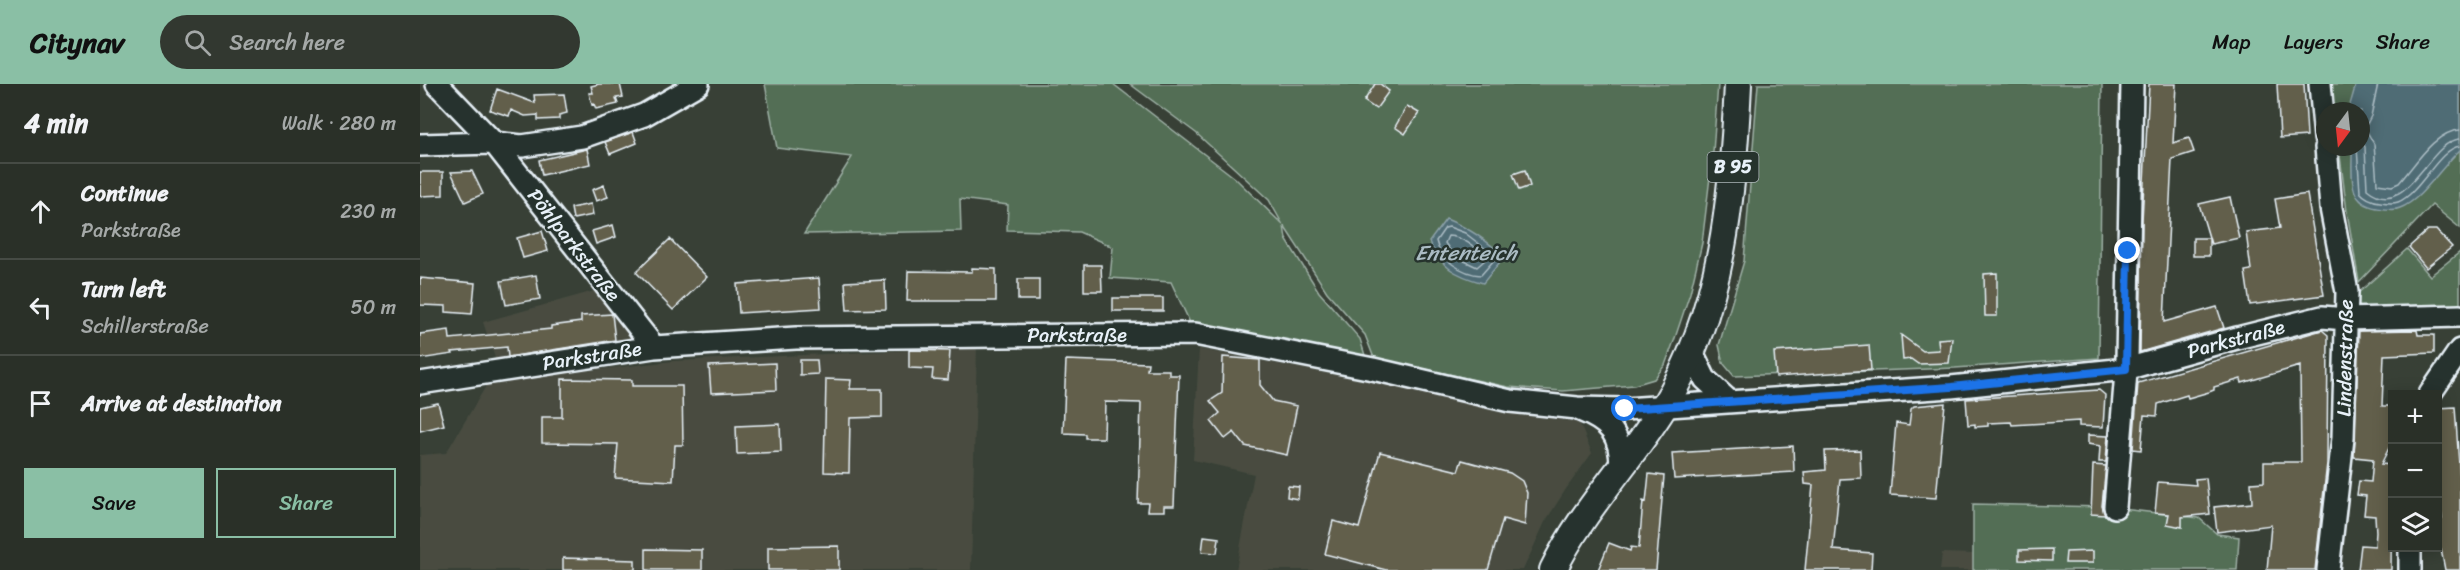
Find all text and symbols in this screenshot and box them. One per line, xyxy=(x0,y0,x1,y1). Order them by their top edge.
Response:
search box xyxy=(160,15,580,69)
text: Citynav xyxy=(30,18,124,67)
text: Search here xyxy=(229,23,345,62)
text: Map xyxy=(2212,23,2251,61)
text: Layers xyxy=(2284,23,2343,61)
text: Share xyxy=(2376,23,2430,61)
icon: search xyxy=(181,26,214,59)
text: 4 min xyxy=(24,100,88,146)
north arrow xyxy=(2316,102,2370,156)
text: Walk · 280 m xyxy=(282,106,396,141)
road number: B 95 xyxy=(1708,152,1758,182)
text: Continue xyxy=(81,174,169,213)
street label: Pöhlparkstraße xyxy=(518,180,630,310)
text: 230 m xyxy=(340,194,396,229)
icon: ahead xyxy=(24,195,57,228)
text: Parkstraße xyxy=(81,213,181,248)
water label: Ententeich xyxy=(1415,234,1519,272)
route end xyxy=(2114,237,2140,263)
text: Turn left xyxy=(81,270,166,309)
text: 50 m xyxy=(351,290,396,325)
icon: left xyxy=(24,291,57,324)
street label: Lindenstraße xyxy=(2326,299,2364,417)
text: Schillerstraße xyxy=(81,309,209,344)
street label: Parkstraße xyxy=(2183,309,2289,369)
street label: Parkstraße xyxy=(1027,318,1127,353)
street label: Parkstraße xyxy=(540,331,644,381)
text: Arrive at destination xyxy=(81,384,282,423)
icon: arrive xyxy=(24,387,57,420)
map controls xyxy=(2388,390,2442,552)
button: + xyxy=(2388,390,2442,444)
route start xyxy=(1611,395,1637,421)
button: − xyxy=(2388,444,2442,498)
button: Save xyxy=(24,468,204,538)
button: Share xyxy=(216,468,396,538)
button: layers xyxy=(2388,498,2442,552)

